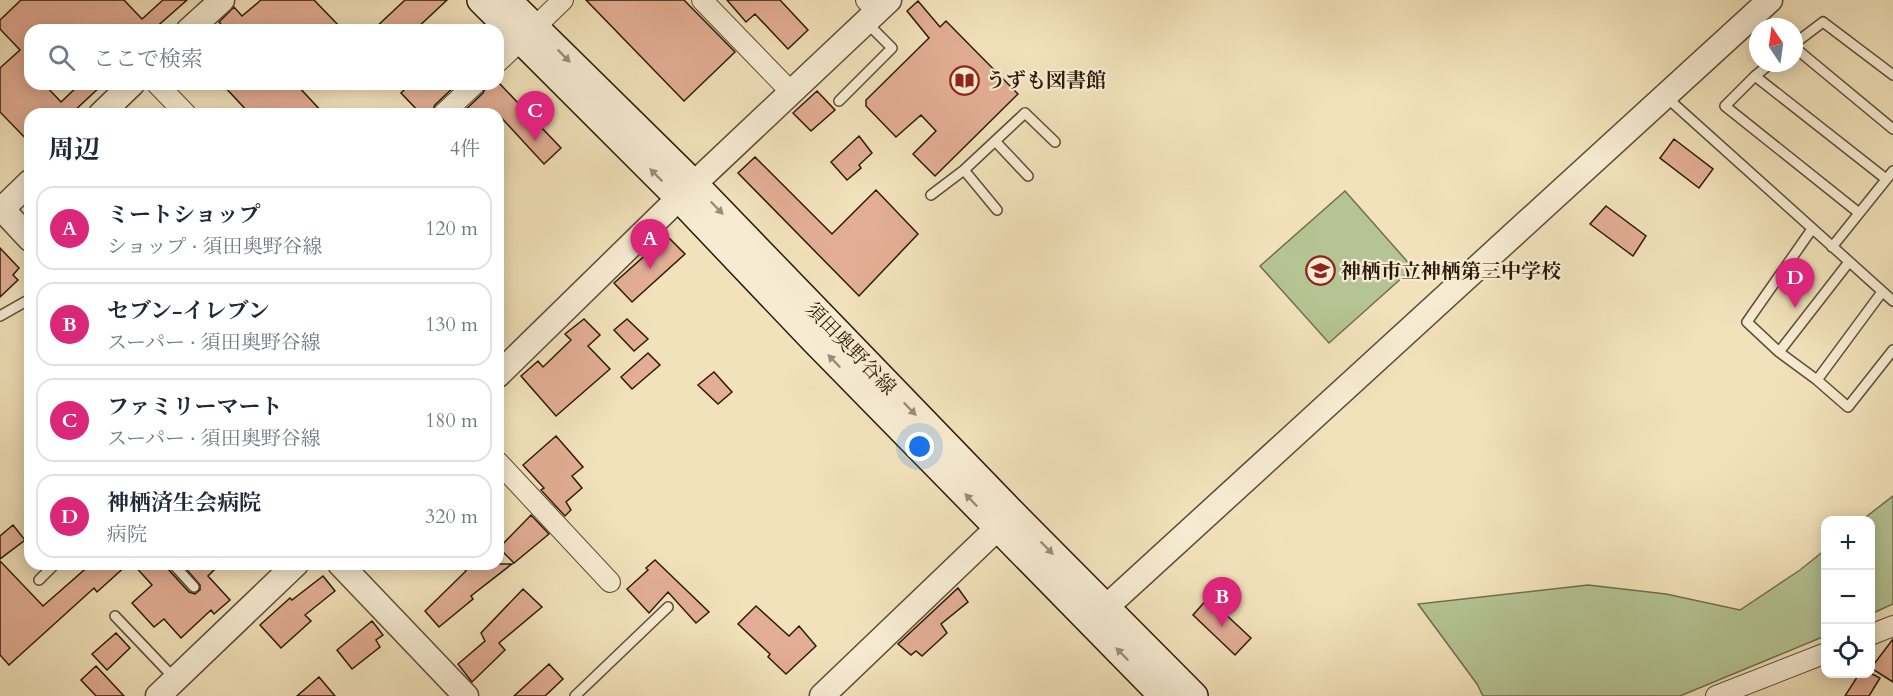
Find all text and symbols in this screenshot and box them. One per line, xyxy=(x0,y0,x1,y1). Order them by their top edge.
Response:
north arrow xyxy=(1749,18,1803,72)
search box xyxy=(24,24,504,90)
icon: search xyxy=(45,41,78,74)
text: ここで検索 xyxy=(93,44,203,74)
one-way arrow xyxy=(556,49,571,63)
library icon: うずも図書館 xyxy=(949,64,981,96)
place label: うずも図書館 xyxy=(986,67,1106,94)
pin: C xyxy=(516,92,554,141)
text: 周辺 xyxy=(48,132,100,167)
text: 4件 xyxy=(450,135,480,162)
one-way arrow xyxy=(649,168,663,182)
text: ミートショップ xyxy=(107,200,261,230)
one-way arrow xyxy=(710,201,724,216)
text: A xyxy=(62,215,77,242)
text: 120 m xyxy=(425,215,478,242)
pin: A xyxy=(630,220,670,269)
text: ショップ · 須田奥野谷線 xyxy=(107,233,322,260)
school or university icon: 神栖市立神栖第三中学校 xyxy=(1304,255,1336,287)
place label: 神栖市立神栖第三中学校 xyxy=(1341,258,1561,285)
pin: D xyxy=(1776,258,1814,308)
text: セブン-イレブン xyxy=(107,296,270,326)
street label: 須田奥野谷線 xyxy=(799,296,902,401)
text: B xyxy=(62,311,77,338)
text: 130 m xyxy=(425,311,478,338)
text: スーパー · 須田奥野谷線 xyxy=(107,329,321,356)
one-way arrow xyxy=(828,354,842,368)
text: ファミリーマート xyxy=(107,392,283,422)
one-way arrow xyxy=(903,402,917,416)
text: C xyxy=(62,407,77,434)
text: 180 m xyxy=(425,407,478,434)
text: スーパー · 須田奥野谷線 xyxy=(107,425,321,452)
your location xyxy=(905,432,934,461)
text: 神栖済生会病院 xyxy=(107,488,261,518)
one-way arrow xyxy=(964,494,978,508)
text: D xyxy=(61,503,78,530)
text: 320 m xyxy=(425,503,478,530)
map controls xyxy=(1821,516,1875,678)
button: + xyxy=(1821,516,1875,570)
text: 病院 xyxy=(107,521,147,548)
one-way arrow xyxy=(1040,541,1054,555)
button: − xyxy=(1821,570,1875,624)
pin: B xyxy=(1202,578,1242,627)
button: locate xyxy=(1821,624,1875,678)
one-way arrow xyxy=(1116,648,1130,662)

